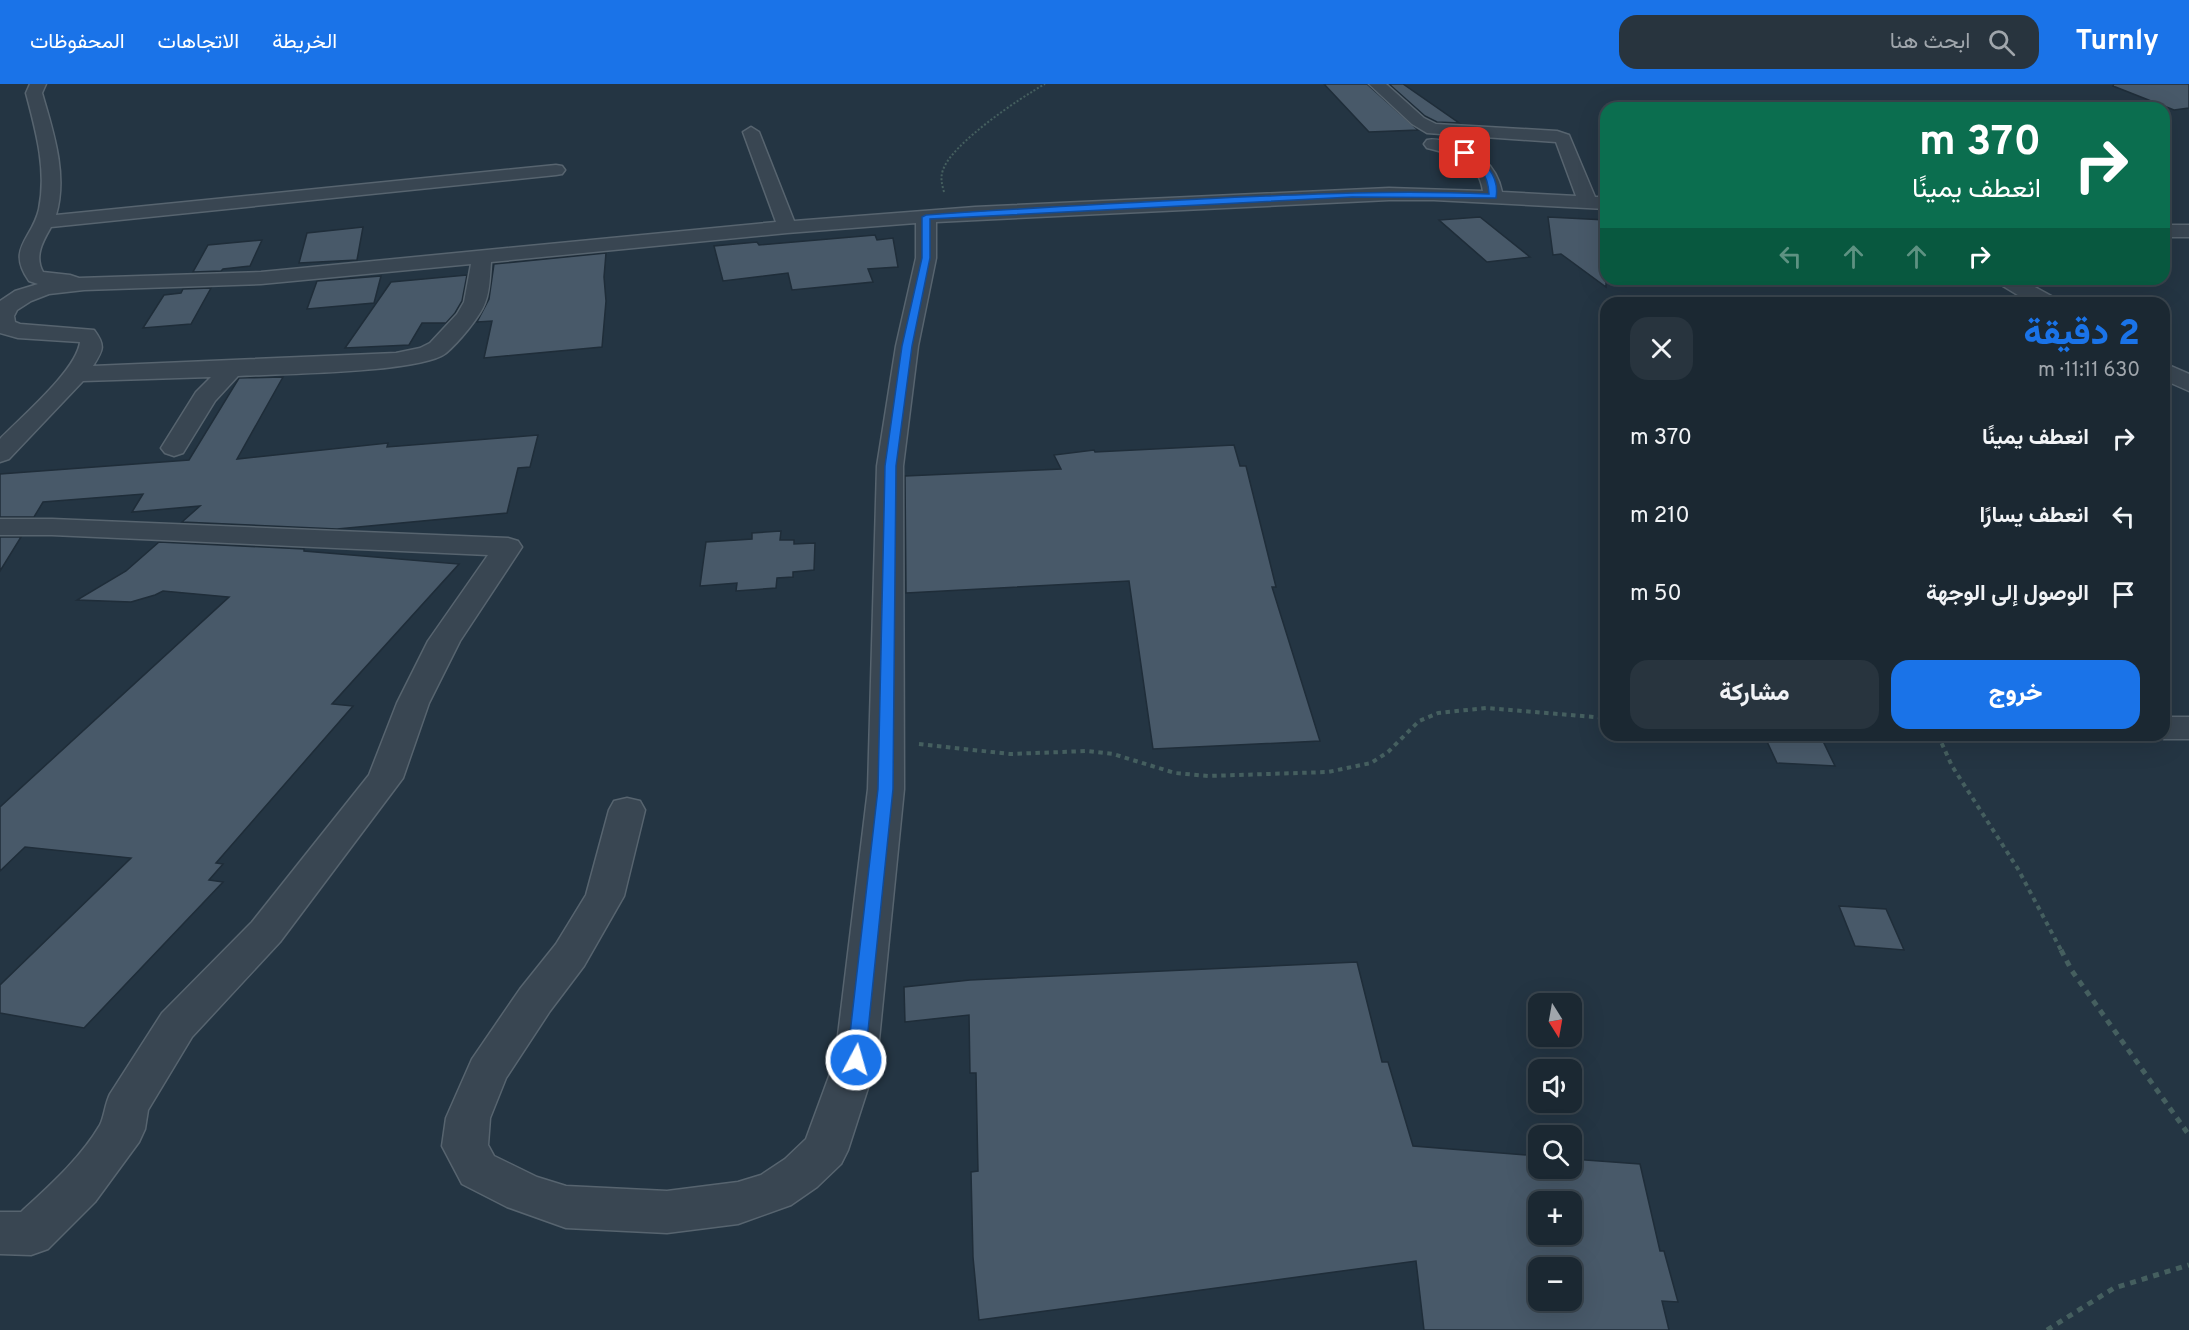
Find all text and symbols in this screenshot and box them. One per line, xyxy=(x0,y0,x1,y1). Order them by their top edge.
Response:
search box xyxy=(1619,15,2039,69)
text: Turnly xyxy=(2075,24,2159,60)
icon: search xyxy=(1985,26,2018,59)
text: المحفوظات xyxy=(30,29,125,56)
text: الاتجاهات xyxy=(158,29,239,56)
text: الخريطة xyxy=(272,29,337,56)
text: ابحث هنا xyxy=(1890,29,1970,56)
text: 370 m xyxy=(1919,117,2041,170)
icon: right xyxy=(2062,126,2140,204)
pin xyxy=(1439,127,1490,178)
icon: arrive xyxy=(1448,136,1481,169)
text: انعطف يمينًا xyxy=(1912,173,2041,207)
icon: left xyxy=(1774,240,1807,273)
icon: ahead xyxy=(1837,240,1870,273)
icon: ahead xyxy=(1900,240,1933,273)
icon: right xyxy=(1963,240,1996,273)
text: 2 دقيقة xyxy=(2024,312,2140,358)
button: close xyxy=(1630,317,1693,380)
text: 630 m · 11:11 xyxy=(2038,358,2140,384)
icon: right xyxy=(2107,422,2140,455)
text: 370 m xyxy=(1630,425,1692,452)
text: انعطف يمينًا xyxy=(1982,425,2089,452)
icon: left xyxy=(2107,500,2140,533)
text: 210 m xyxy=(1630,503,1690,530)
text: انعطف يسارًا xyxy=(1979,503,2089,530)
icon: arrive xyxy=(2107,578,2140,611)
text: 50 m xyxy=(1630,581,1682,608)
text: الوصول إلى الوجهة xyxy=(1926,581,2089,608)
button: مشاركة xyxy=(1630,660,1879,729)
button: خروج xyxy=(1891,660,2140,729)
north arrow xyxy=(1528,993,1582,1047)
map controls xyxy=(1528,993,1582,1311)
position arrow xyxy=(824,1028,888,1092)
button: sound xyxy=(1528,1059,1582,1113)
button: search xyxy=(1528,1125,1582,1179)
button: + xyxy=(1528,1191,1582,1245)
button: − xyxy=(1528,1257,1582,1311)

